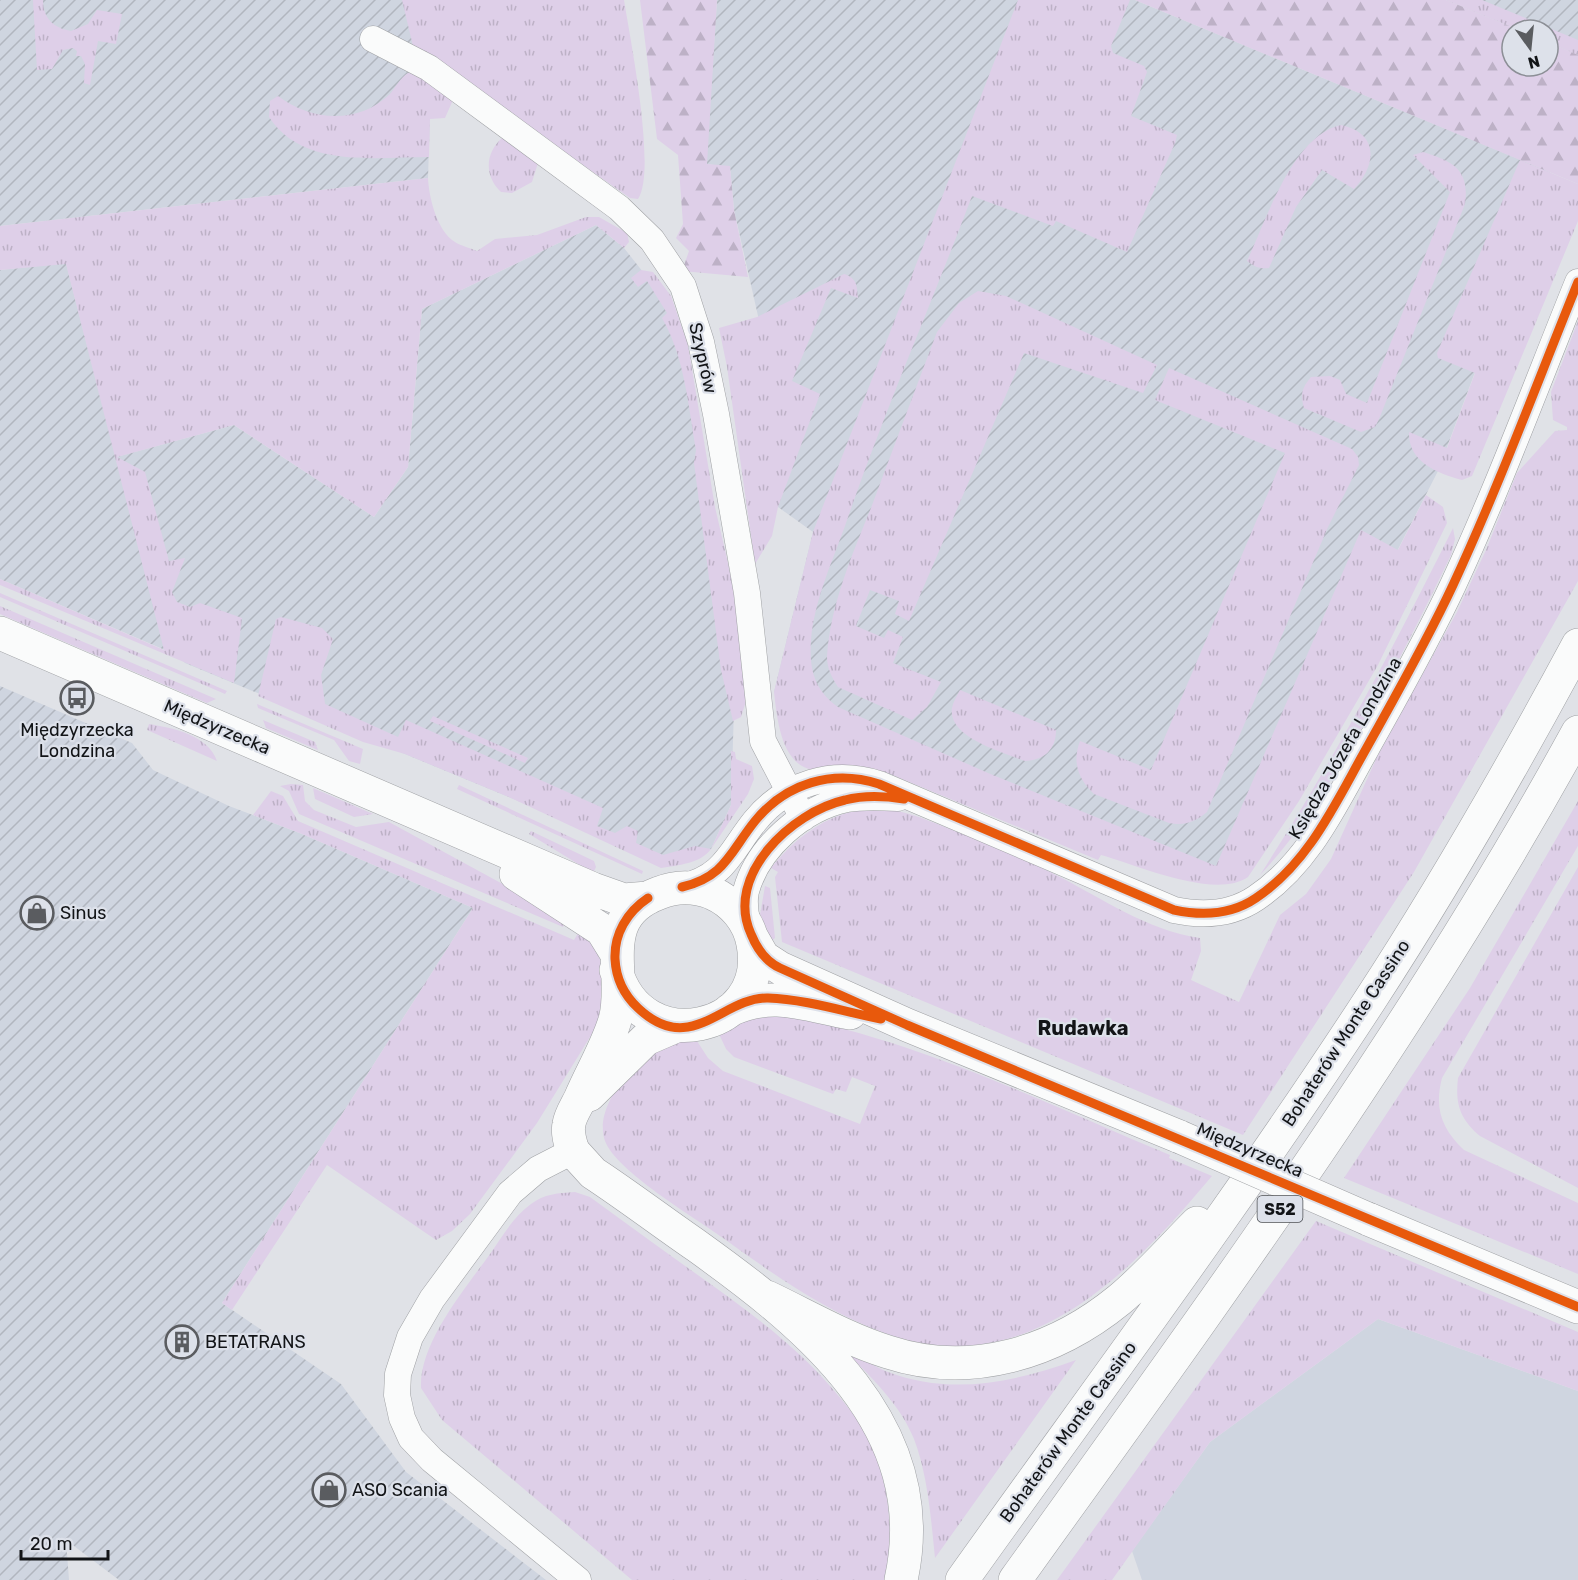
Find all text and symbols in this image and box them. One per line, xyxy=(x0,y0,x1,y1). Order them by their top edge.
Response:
north arrow xyxy=(1500,18,1560,78)
text: N xyxy=(1526,51,1542,73)
street label: Szyprów xyxy=(684,320,722,396)
street label: Księdza Józefa Londzina xyxy=(1284,653,1406,843)
bus stop icon: Międzyrzecka Londzina xyxy=(59,680,95,716)
street label: Międzyrzecka xyxy=(160,695,274,759)
place label: Międzyrzecka Londzina xyxy=(20,719,134,762)
shop icon: Sinus xyxy=(19,895,55,931)
place label: Sinus xyxy=(60,902,106,924)
street label: Bohaterów Monte Cassino xyxy=(1277,935,1415,1131)
district label: Rudawka xyxy=(1038,1016,1128,1040)
street label: Międzyrzecka xyxy=(1193,1118,1307,1182)
road number: S52 xyxy=(1258,1196,1302,1222)
building icon: BETATRANS xyxy=(164,1324,200,1360)
place label: BETATRANS xyxy=(205,1331,306,1353)
street label: Bohaterów Monte Cassino xyxy=(995,1337,1141,1527)
shop icon: ASO Scania xyxy=(311,1472,347,1508)
place label: ASO Scania xyxy=(352,1479,448,1501)
scale bar xyxy=(21,1523,108,1561)
text: 20 m xyxy=(30,1533,72,1555)

